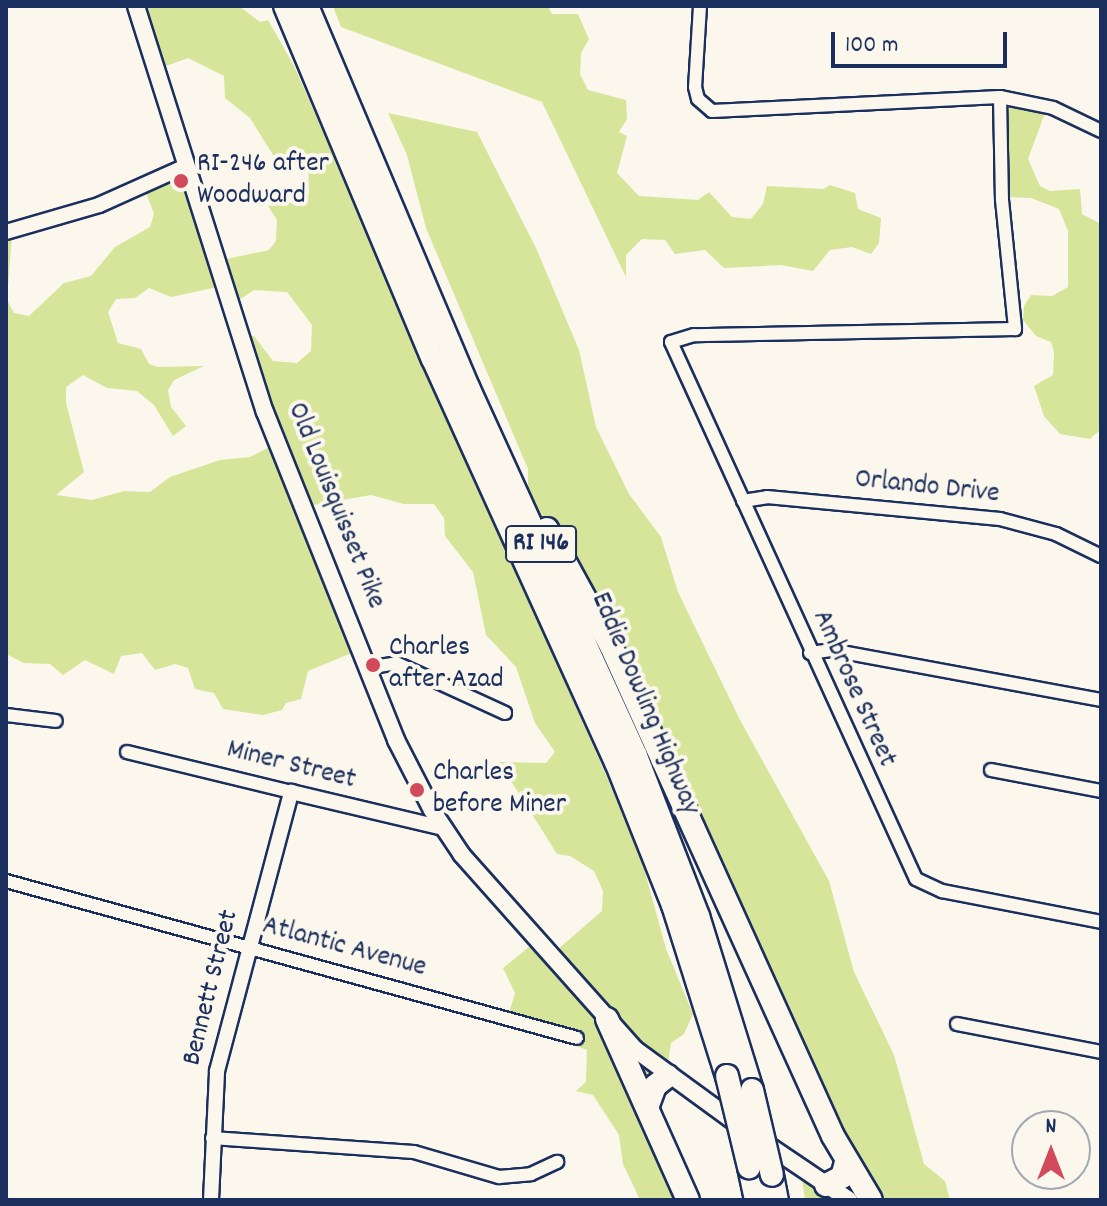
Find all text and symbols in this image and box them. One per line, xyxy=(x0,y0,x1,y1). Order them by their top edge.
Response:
scale bar xyxy=(835,16,1011,66)
text: 100 m xyxy=(845,29,898,63)
place label: RI-246 after Woodward xyxy=(197,148,329,214)
marker: RI-246 after Woodward xyxy=(172,172,190,190)
street label: Old Louisquisset Pike xyxy=(278,398,392,614)
street label: Orlando Drive xyxy=(853,464,1001,512)
road number: RI 146 xyxy=(505,522,577,566)
street label: Eddie Dowling Highway xyxy=(582,588,706,820)
street label: Ambrose Street xyxy=(803,605,903,773)
place label: Charles after Azad xyxy=(389,632,504,698)
marker: Charles after Azad xyxy=(364,656,382,674)
street label: Miner Street xyxy=(223,734,359,798)
place label: Charles before Miner xyxy=(433,757,566,823)
marker: Charles before Miner xyxy=(408,781,426,799)
street label: Bennett Street xyxy=(176,907,248,1069)
street label: Atlantic Avenue xyxy=(258,910,430,986)
north arrow xyxy=(1011,1110,1091,1190)
text: N xyxy=(1046,1112,1056,1143)

